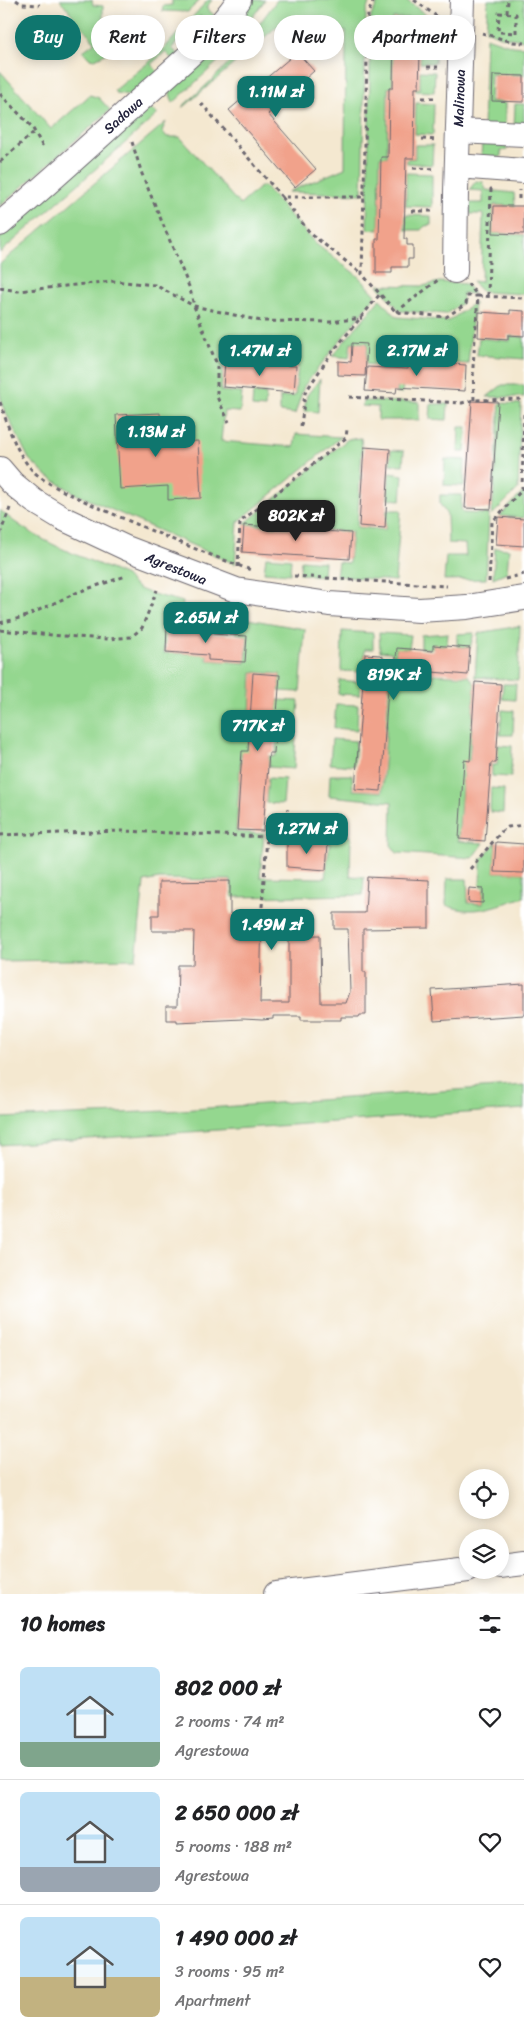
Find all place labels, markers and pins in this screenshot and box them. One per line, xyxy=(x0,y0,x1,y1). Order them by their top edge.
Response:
pin: 1.11M zł xyxy=(224,76,328,118)
pin: 1.47M zł xyxy=(208,334,312,377)
pin: 2.17M zł xyxy=(365,334,469,377)
pin: 1.13M zł xyxy=(104,416,208,458)
pin: 802K zł xyxy=(250,500,342,542)
pin: 2.65M zł xyxy=(154,602,258,644)
pin: 819K zł xyxy=(348,658,440,701)
pin: 717K zł xyxy=(212,710,304,752)
pin: 1.27M zł xyxy=(255,812,359,855)
pin: 1.49M zł xyxy=(220,908,324,951)

